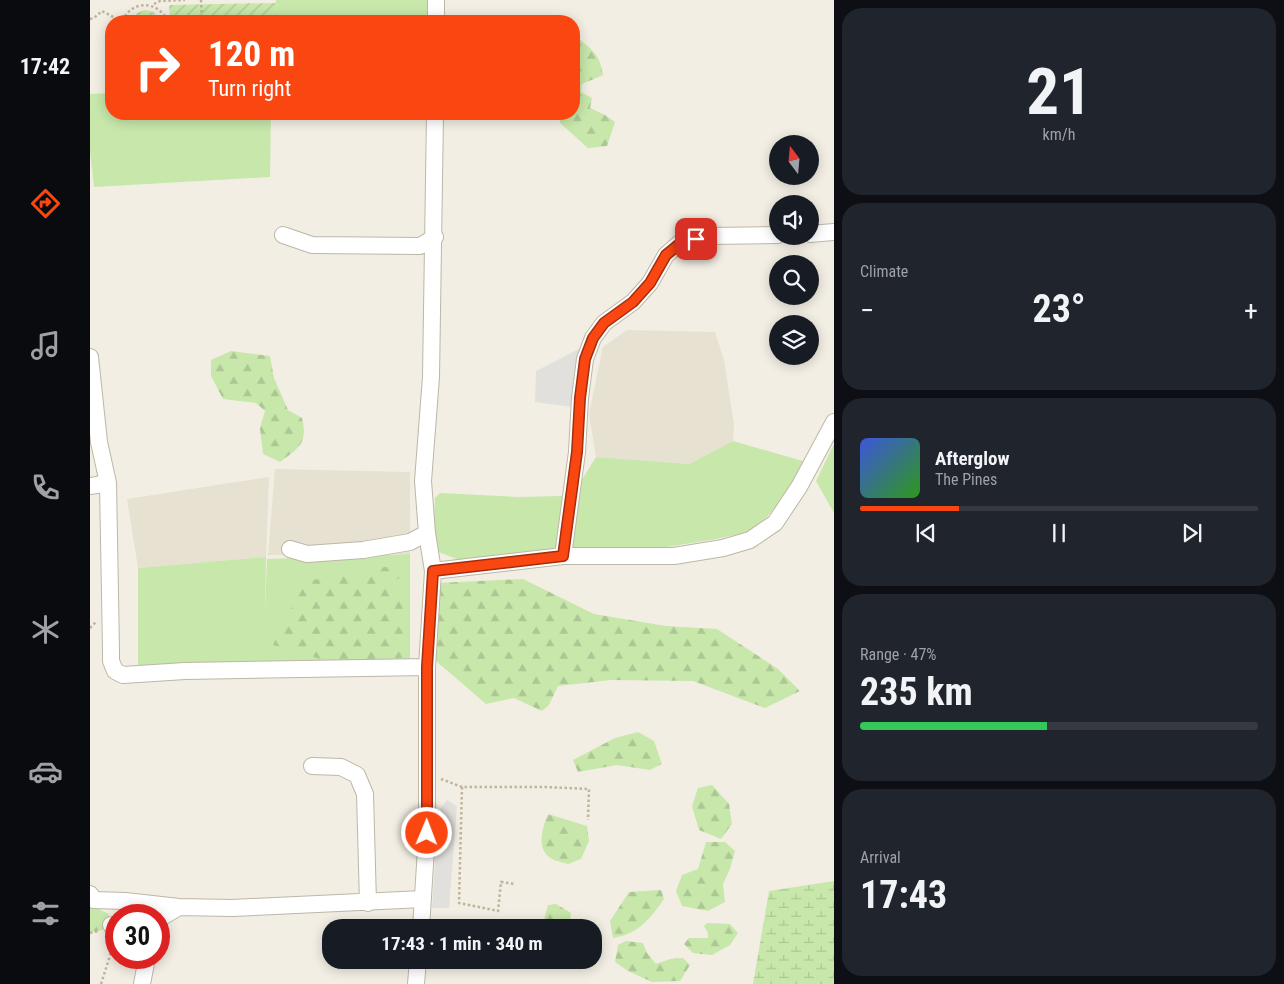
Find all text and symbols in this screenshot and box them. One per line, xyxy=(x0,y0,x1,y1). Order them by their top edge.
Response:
text: 120 m xyxy=(208,34,295,75)
icon: right xyxy=(125,35,190,100)
text: 17:42 xyxy=(20,54,70,79)
text: 21 xyxy=(1026,54,1092,130)
text: Turn right xyxy=(208,76,291,101)
text: km/h xyxy=(1043,125,1075,144)
north arrow xyxy=(769,135,819,185)
map controls xyxy=(769,135,819,365)
icon: directions xyxy=(28,186,63,221)
button: sound xyxy=(769,195,819,245)
pin xyxy=(675,218,717,260)
icon: arrive xyxy=(682,225,710,253)
button: search xyxy=(769,255,819,305)
text: Climate xyxy=(860,262,908,281)
text: 23° xyxy=(1032,287,1086,331)
text: − xyxy=(860,294,874,327)
text: + xyxy=(1244,294,1258,327)
button: layers xyxy=(769,315,819,365)
icon: music xyxy=(28,328,63,363)
text: Afterglow xyxy=(935,447,1009,470)
icon: phone xyxy=(28,470,63,505)
text: The Pines xyxy=(935,470,997,489)
icon: previous xyxy=(912,519,940,547)
icon: pause xyxy=(1045,519,1073,547)
icon: next xyxy=(1178,519,1206,547)
icon: climate xyxy=(28,612,63,647)
text: Range · 47% xyxy=(860,645,936,664)
text: 235 km xyxy=(860,670,973,714)
icon: car xyxy=(28,754,63,789)
position arrow xyxy=(400,806,452,858)
text: Arrival xyxy=(860,848,901,867)
text: 17:43 xyxy=(860,873,947,917)
icon: filters xyxy=(28,896,63,931)
speed limit sign: 30 xyxy=(105,904,170,969)
text: 17:43 · 1 min · 340 m xyxy=(381,932,543,955)

